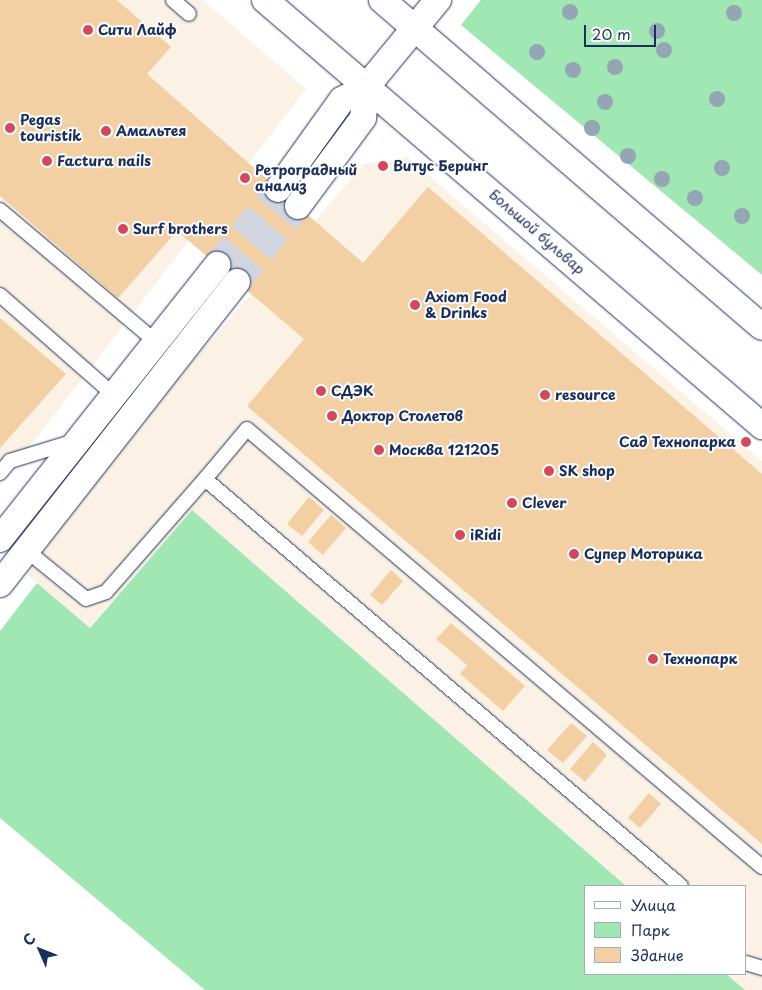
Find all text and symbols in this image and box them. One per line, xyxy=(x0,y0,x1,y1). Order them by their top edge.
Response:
scale bar xyxy=(587,15,660,47)
place label: Сити Лайф xyxy=(98,22,177,38)
text: 20 m xyxy=(592,22,631,45)
marker: Сити Лайф xyxy=(82,24,94,36)
place label: Pegas touristik xyxy=(20,112,82,144)
marker: Pegas touristik xyxy=(4,122,16,134)
place label: Амальтея xyxy=(116,123,186,139)
marker: Амальтея xyxy=(100,125,112,137)
place label: Factura nails xyxy=(57,153,152,169)
marker: Factura nails xyxy=(41,155,53,167)
place label: Витус Беринг xyxy=(393,158,489,174)
marker: Витус Беринг xyxy=(377,160,389,172)
place label: Ретроградный анализ xyxy=(255,162,357,194)
marker: Ретроградный анализ xyxy=(239,172,251,184)
street label: Большой бульвар xyxy=(486,186,588,278)
place label: Surf brothers xyxy=(133,221,228,237)
marker: Surf brothers xyxy=(117,223,129,235)
place label: Axiom Food & Drinks xyxy=(425,289,507,322)
marker: Axiom Food & Drinks xyxy=(409,299,421,311)
place label: СДЭК xyxy=(331,383,373,399)
marker: СДЭК xyxy=(315,385,327,397)
place label: resource xyxy=(555,387,616,403)
marker: resource xyxy=(539,389,551,401)
place label: Доктор Столетов xyxy=(342,408,463,424)
marker: Доктор Столетов xyxy=(326,410,338,422)
place label: Сад Технопарка xyxy=(619,434,736,450)
marker: Сад Технопарка xyxy=(740,436,752,448)
place label: Москва 121205 xyxy=(389,442,499,458)
marker: Москва 121205 xyxy=(373,444,385,456)
place label: SK shop xyxy=(559,463,615,479)
marker: SK shop xyxy=(543,465,555,477)
place label: Clever xyxy=(522,495,567,511)
marker: Clever xyxy=(506,497,518,509)
place label: iRidi xyxy=(470,527,501,543)
marker: iRidi xyxy=(454,529,466,541)
place label: Супер Моторика xyxy=(584,546,704,562)
marker: Супер Моторика xyxy=(568,548,580,560)
place label: Технопарк xyxy=(663,651,737,667)
marker: Технопарк xyxy=(647,653,659,665)
legend xyxy=(584,885,747,975)
text: Улица xyxy=(631,893,676,916)
text: Парк xyxy=(631,918,670,941)
north arrow xyxy=(15,925,65,975)
text: С xyxy=(18,928,40,950)
text: Здание xyxy=(631,943,684,966)

